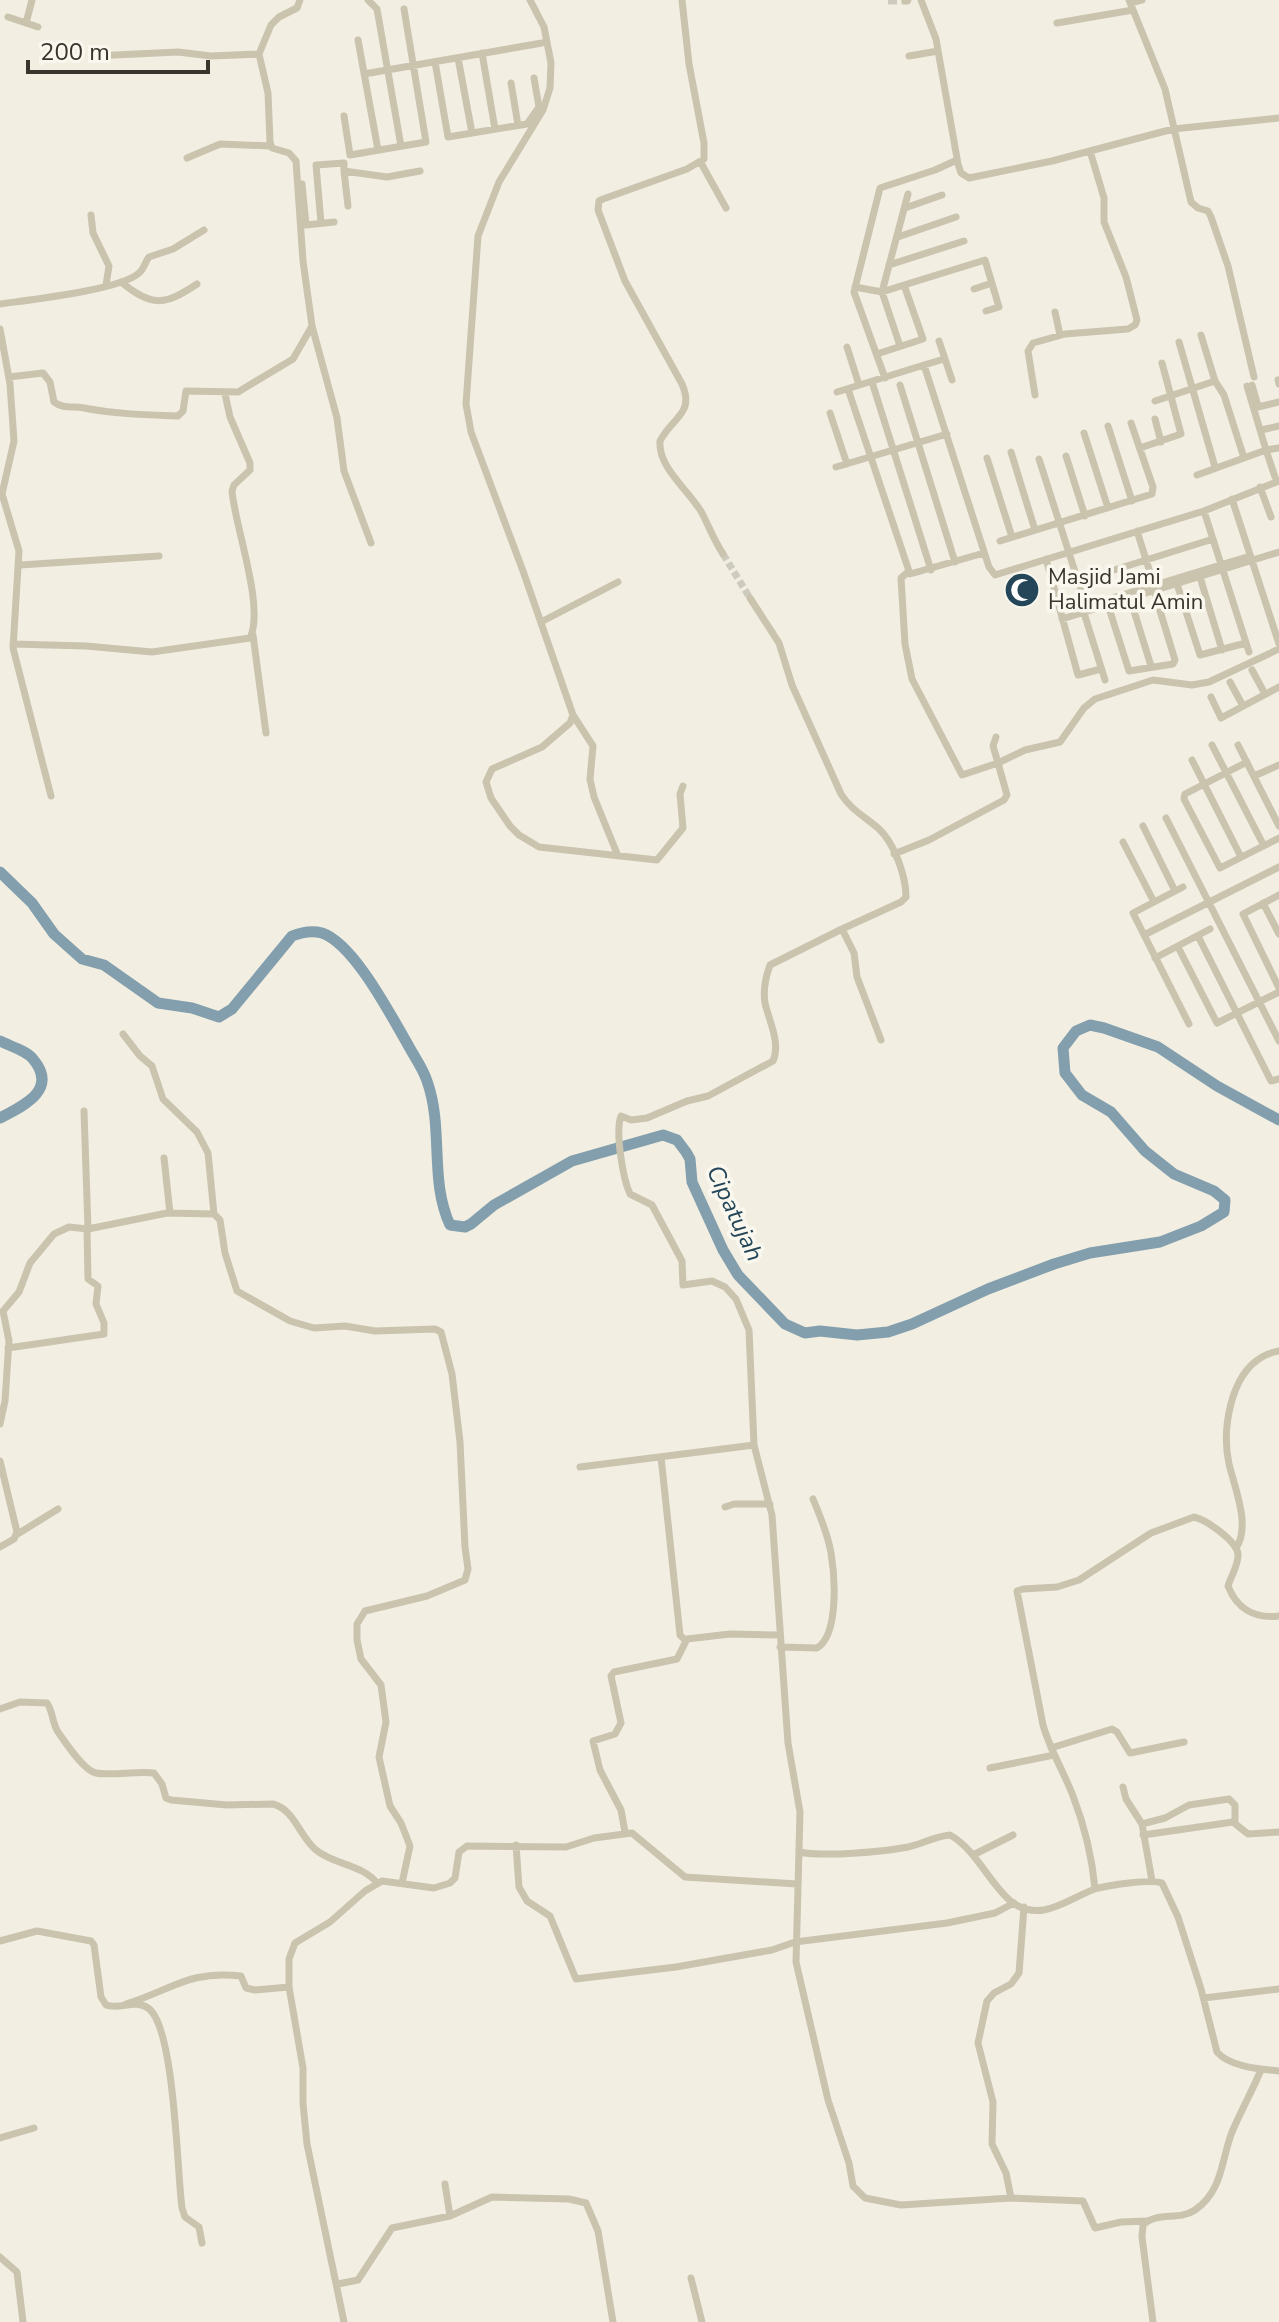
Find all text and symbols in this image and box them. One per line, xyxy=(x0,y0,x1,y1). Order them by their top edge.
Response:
scale bar xyxy=(28,24,208,74)
text: 200 m xyxy=(40,36,110,68)
place label: Masjid Jami Halimatul Amin xyxy=(1048,562,1203,617)
mosque icon: Masjid Jami Halimatul Amin xyxy=(1003,571,1041,609)
water label: Cipatujah xyxy=(699,1160,771,1266)

